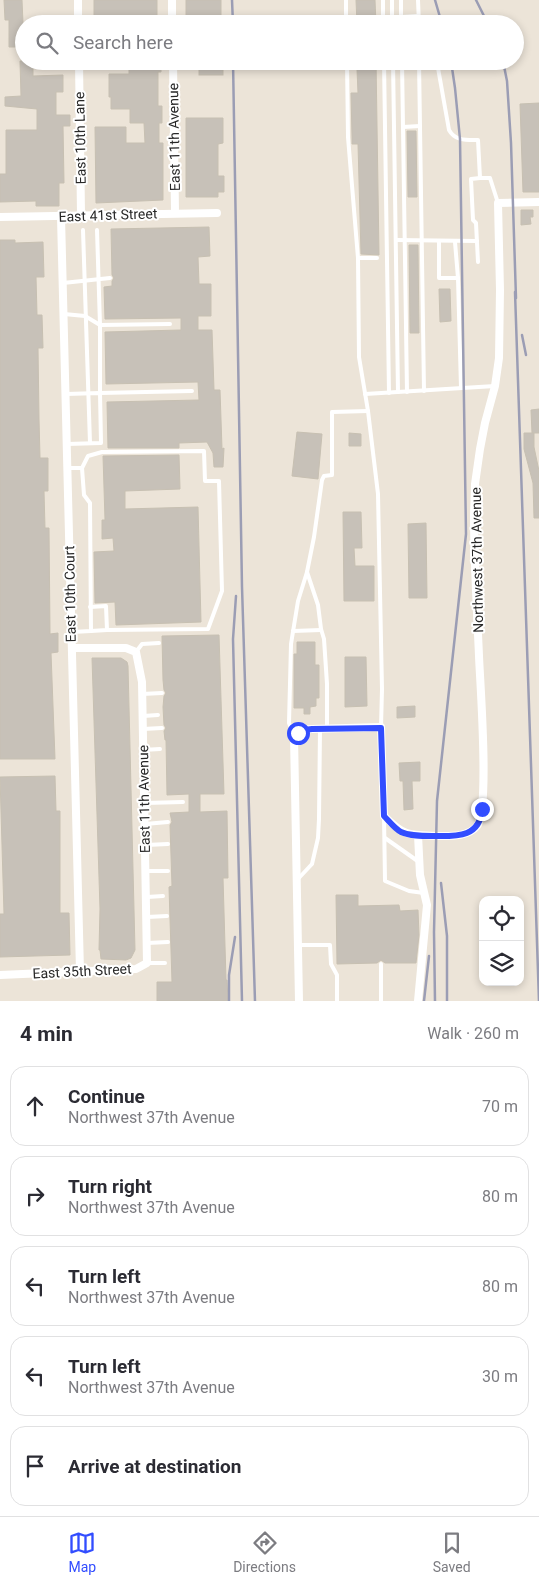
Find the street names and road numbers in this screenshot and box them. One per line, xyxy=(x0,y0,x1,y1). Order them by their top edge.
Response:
street label: East 11th Avenue xyxy=(165,83,183,191)
street label: East 10th Lane xyxy=(71,92,89,184)
street label: East 41st Street xyxy=(58,205,158,225)
street label: Northwest 37th Avenue xyxy=(468,487,486,633)
street label: East 10th Court xyxy=(61,545,79,643)
street label: East 11th Avenue xyxy=(135,745,153,853)
street label: East 35th Street xyxy=(32,960,132,982)

